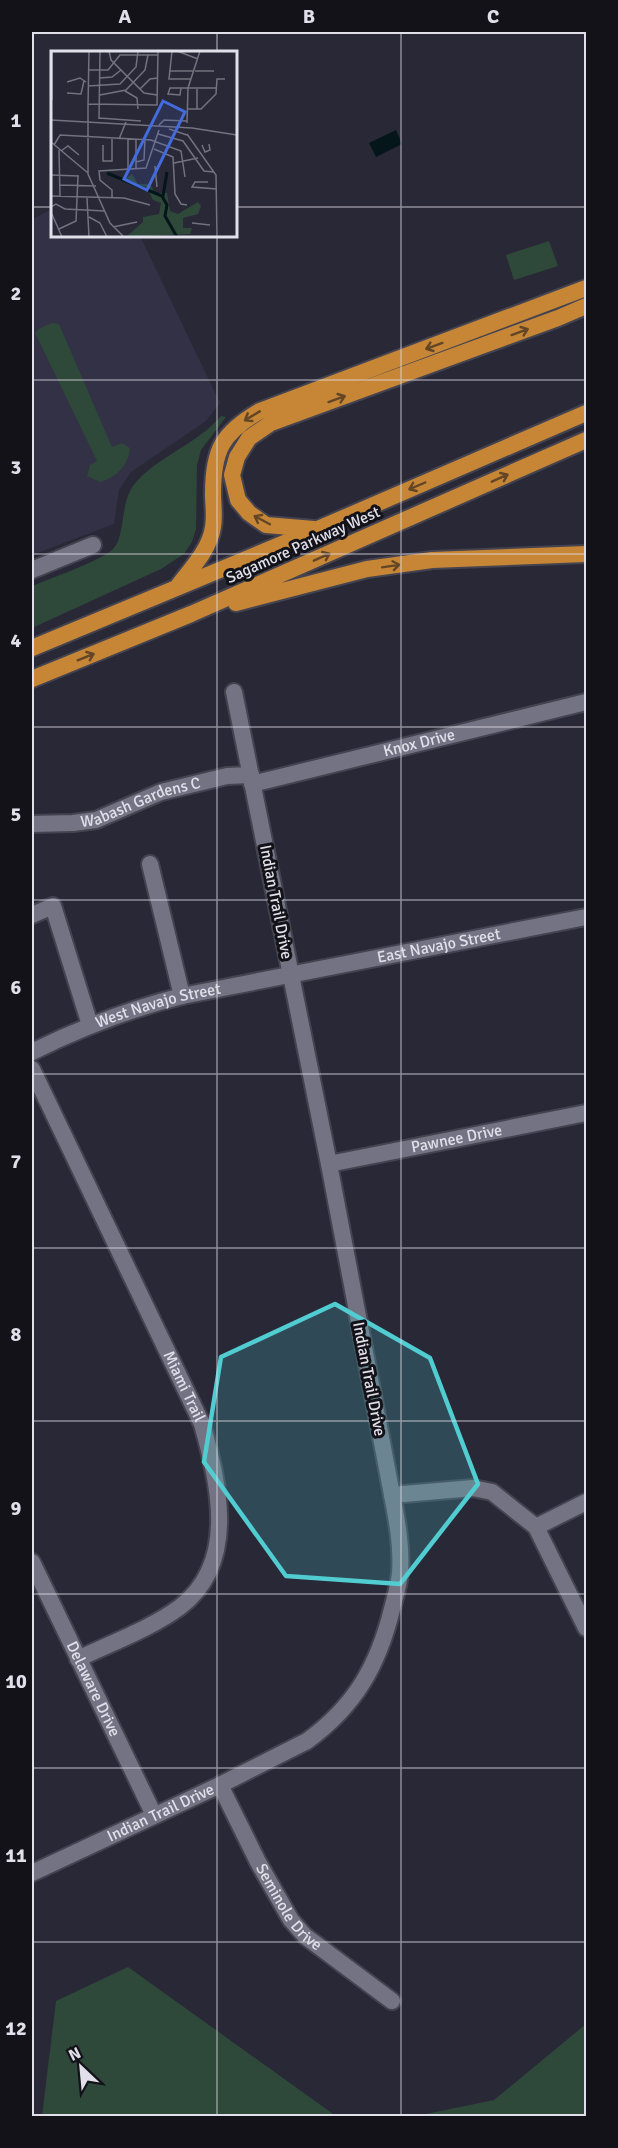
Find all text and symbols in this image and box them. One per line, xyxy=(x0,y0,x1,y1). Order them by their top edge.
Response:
text: A xyxy=(119,4,132,29)
text: B xyxy=(303,4,315,29)
text: C xyxy=(487,4,499,29)
inset map xyxy=(51,51,237,237)
text: 1 xyxy=(11,108,22,133)
text: 2 xyxy=(11,281,21,306)
one-way arrow xyxy=(510,325,529,336)
one-way arrow xyxy=(425,342,443,353)
one-way arrow xyxy=(327,393,346,404)
one-way arrow xyxy=(244,410,261,422)
text: 3 xyxy=(11,455,21,480)
one-way arrow xyxy=(490,472,509,483)
one-way arrow xyxy=(409,481,427,493)
street label: Sagamore Parkway West xyxy=(223,502,383,588)
one-way arrow xyxy=(253,514,271,525)
one-way arrow xyxy=(312,550,330,562)
one-way arrow xyxy=(380,560,400,571)
text: 4 xyxy=(11,628,22,653)
one-way arrow xyxy=(76,651,94,662)
street label: Knox Drive xyxy=(381,725,457,761)
street label: Wabash Gardens C xyxy=(79,773,203,832)
text: 5 xyxy=(11,802,21,827)
street label: Indian Trail Drive xyxy=(255,843,297,961)
street label: East Navajo Street xyxy=(375,924,503,968)
text: 6 xyxy=(11,975,22,1000)
street label: West Navajo Street xyxy=(93,979,223,1033)
street label: Pawnee Drive xyxy=(409,1120,504,1157)
text: 7 xyxy=(11,1149,22,1174)
street label: Indian Trail Drive xyxy=(348,1320,390,1438)
text: 8 xyxy=(11,1322,22,1347)
street label: Miami Trail xyxy=(159,1348,210,1425)
text: 9 xyxy=(11,1496,22,1521)
street label: Delaware Drive xyxy=(62,1638,125,1740)
text: 10 xyxy=(5,1669,27,1694)
street label: Indian Trail Drive xyxy=(104,1779,217,1846)
text: 11 xyxy=(5,1843,27,1868)
street label: Seminole Drive xyxy=(251,1860,326,1955)
text: 12 xyxy=(5,2016,27,2041)
north arrow xyxy=(51,2037,111,2097)
text: N xyxy=(65,2043,84,2066)

